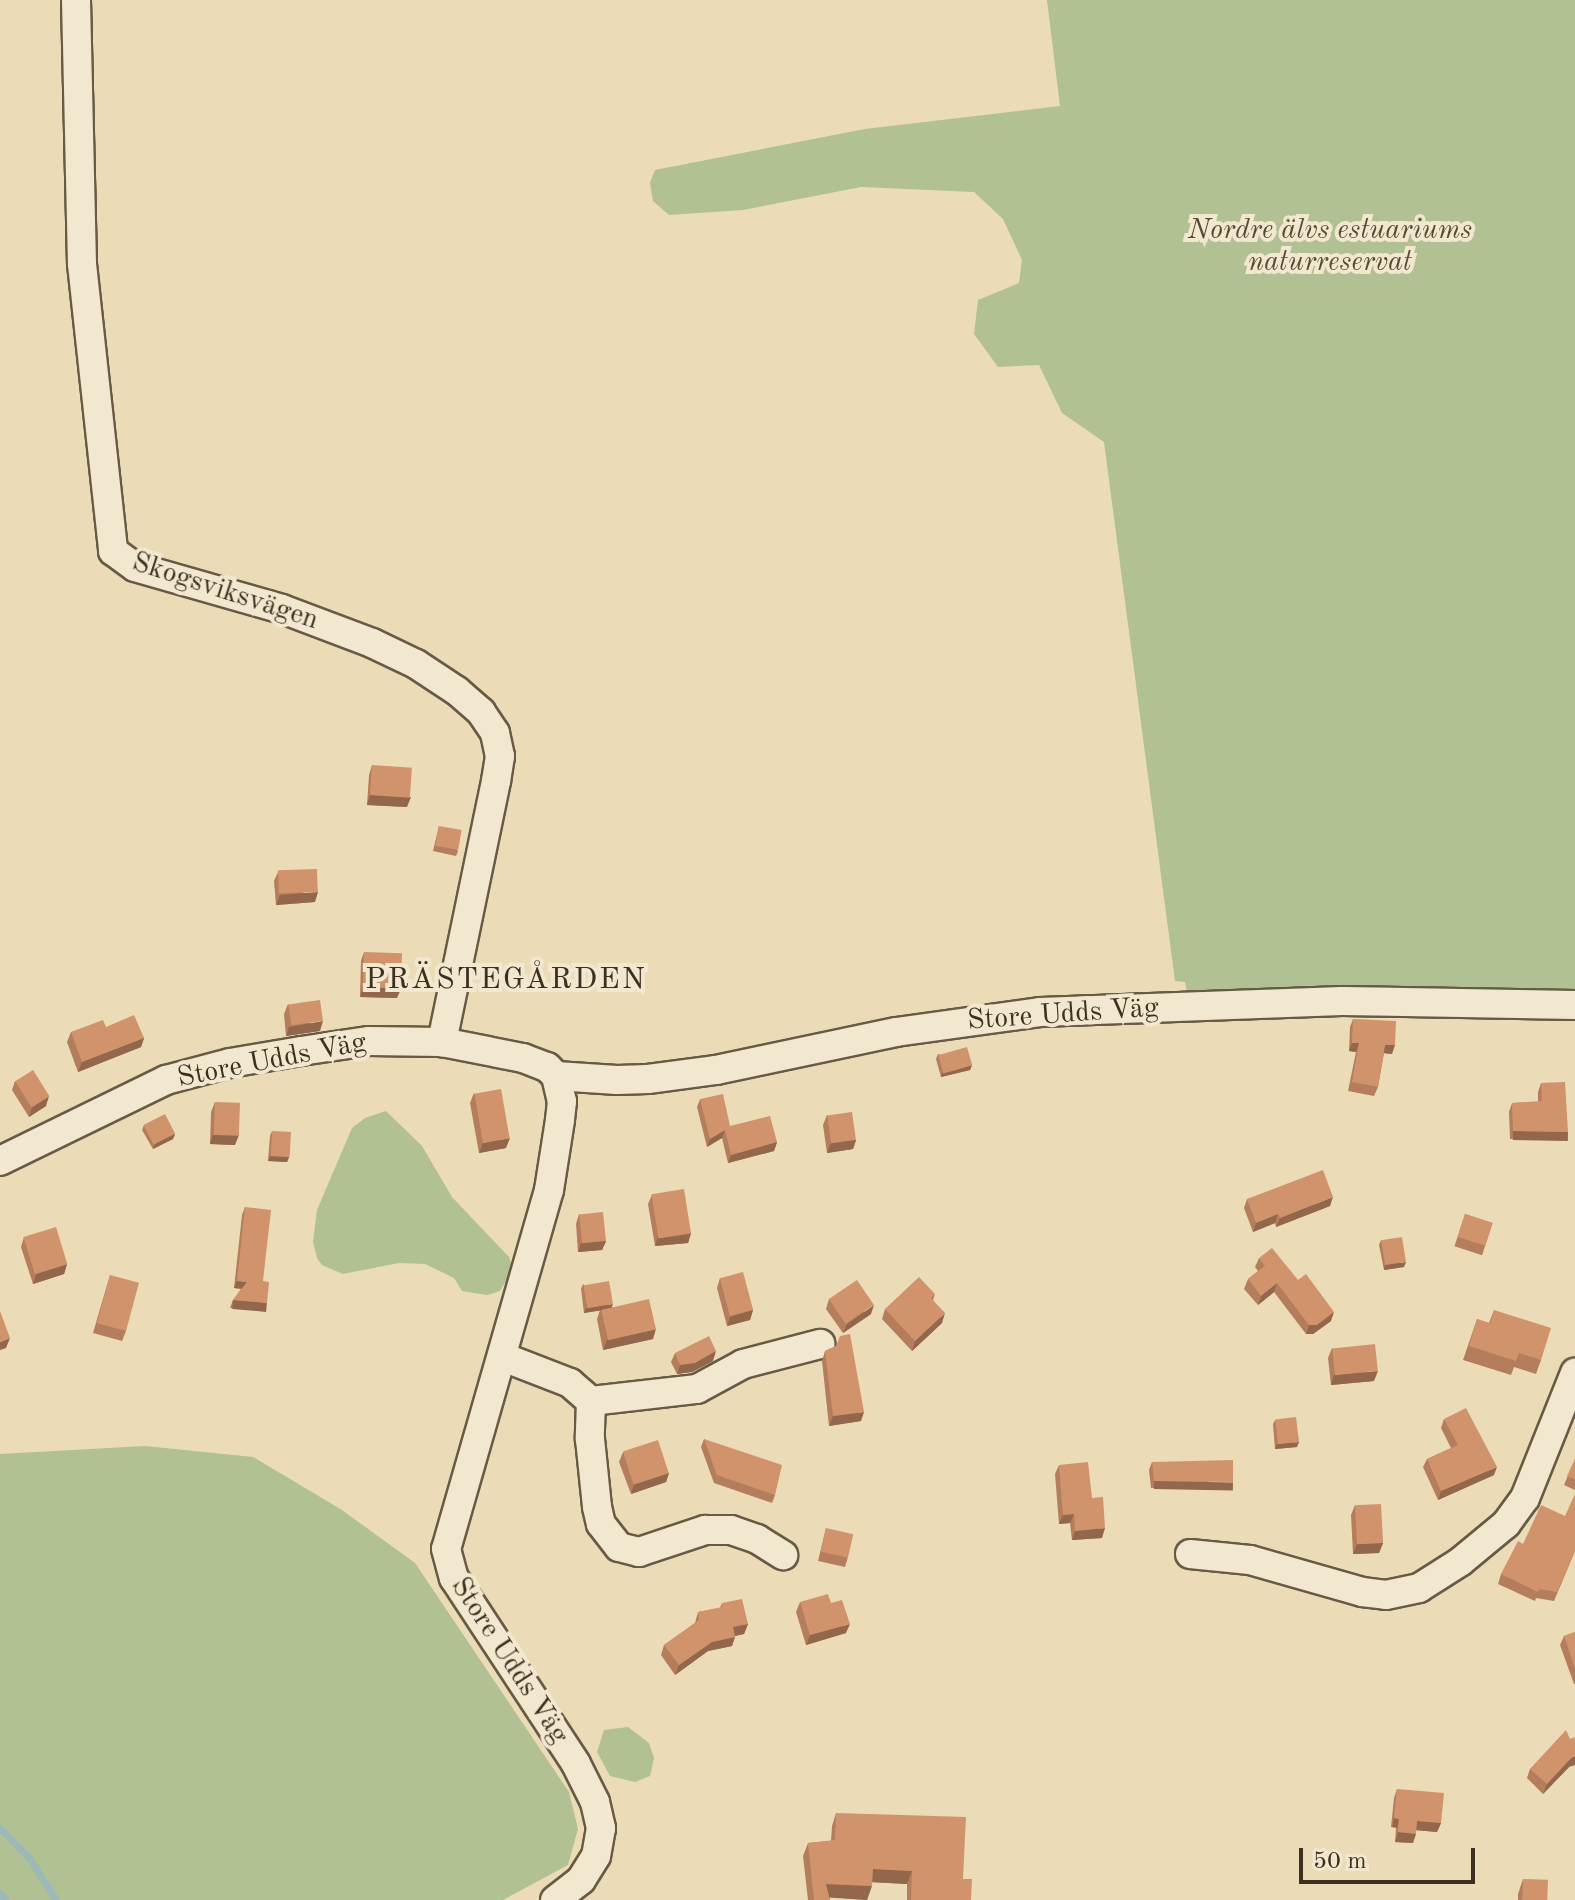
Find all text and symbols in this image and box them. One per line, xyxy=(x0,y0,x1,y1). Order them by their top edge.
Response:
park label: Nordre älvs estuariums naturreservat xyxy=(1188,214,1472,280)
street label: Skogsviksvägen xyxy=(128,546,322,638)
district label: PRÄSTEGÅRDEN xyxy=(365,962,647,998)
street label: Store Udds Väg xyxy=(966,992,1160,1038)
street label: Store Udds Väg xyxy=(175,1026,369,1096)
street label: Store Udds Väg xyxy=(443,1571,575,1751)
scale bar xyxy=(1303,1832,1479,1882)
text: 50 m xyxy=(1313,1850,1367,1874)

